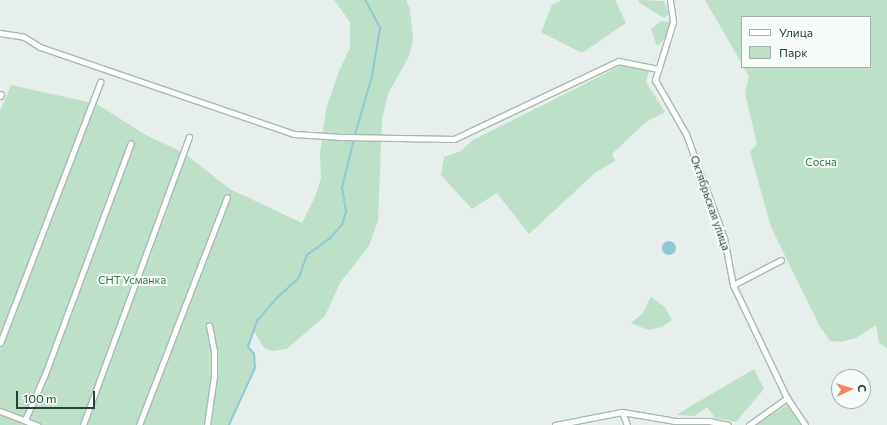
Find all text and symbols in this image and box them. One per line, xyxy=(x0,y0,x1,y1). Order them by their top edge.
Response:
legend xyxy=(741,16,871,68)
text: Улица xyxy=(779,25,813,39)
text: Парк xyxy=(779,45,808,59)
street label: Октябрьская улица xyxy=(688,154,732,252)
park label: Сосна xyxy=(805,155,837,169)
park label: СНТ Усманка xyxy=(98,273,166,287)
north arrow xyxy=(831,369,871,409)
scale bar xyxy=(18,383,97,409)
text: С xyxy=(856,384,869,392)
text: 100 m xyxy=(23,391,57,405)

